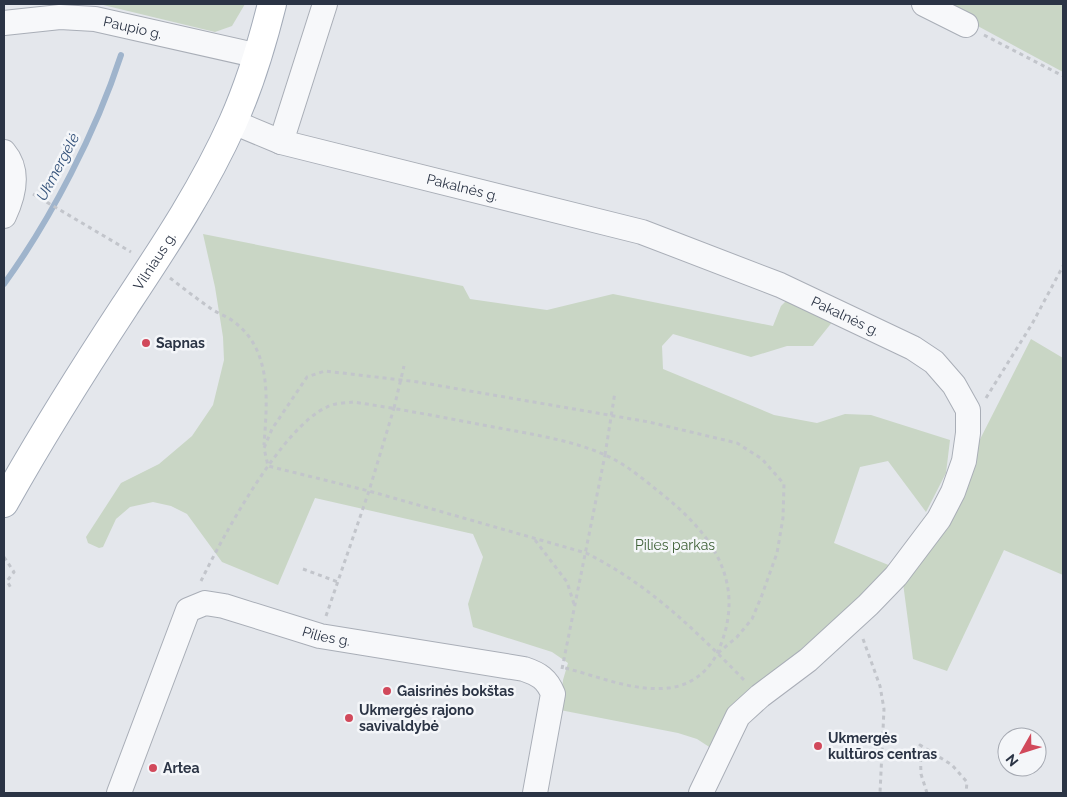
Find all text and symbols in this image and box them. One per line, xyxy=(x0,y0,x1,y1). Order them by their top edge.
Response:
street label: Paupio g. xyxy=(102,13,163,42)
water label: Ukmergėlė xyxy=(33,130,83,204)
street label: Pakalnės g. xyxy=(425,171,500,204)
street label: Vilniaus g. xyxy=(130,229,179,293)
street label: Pakalnės g. xyxy=(809,293,882,339)
place label: Sapnas xyxy=(156,335,205,351)
marker: Sapnas xyxy=(140,337,152,349)
park label: Pilies parkas xyxy=(635,537,715,553)
street label: Pilies g. xyxy=(300,623,351,649)
place label: Gaisrinės bokštas xyxy=(397,683,514,699)
marker: Gaisrinės bokštas xyxy=(381,685,393,697)
place label: Ukmergės rajono savivaldybė xyxy=(359,702,475,734)
marker: Ukmergės rajono savivaldybė xyxy=(343,712,355,724)
north arrow xyxy=(997,727,1047,777)
place label: Ukmergės kultūros centras xyxy=(828,730,937,762)
marker: Ukmergės kultūros centras xyxy=(812,740,824,752)
text: N xyxy=(1002,751,1021,769)
place label: Artea xyxy=(163,760,200,776)
marker: Artea xyxy=(147,762,159,774)

